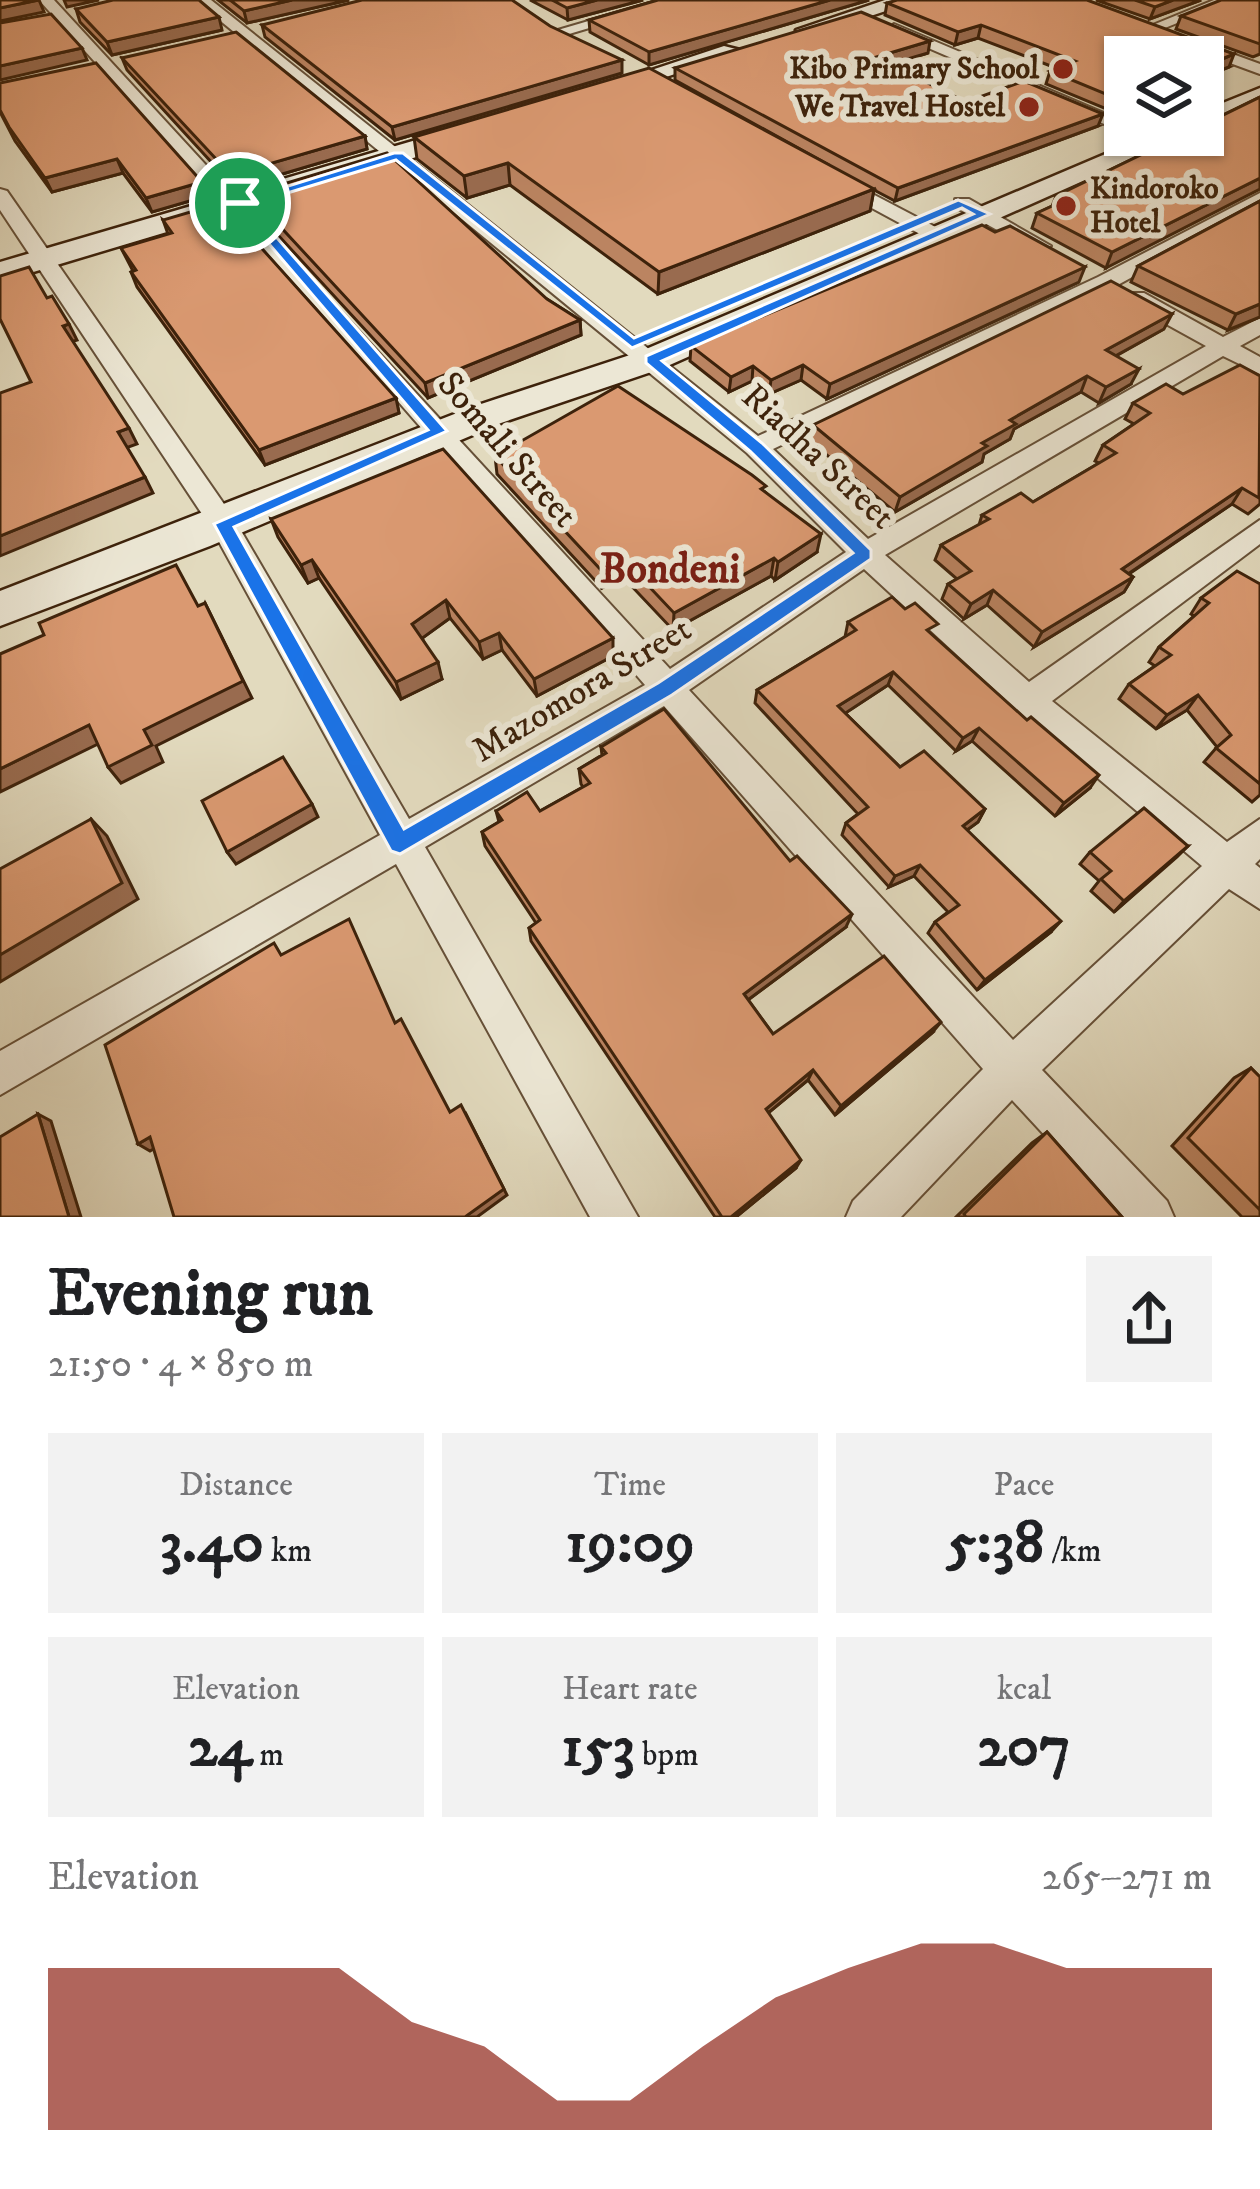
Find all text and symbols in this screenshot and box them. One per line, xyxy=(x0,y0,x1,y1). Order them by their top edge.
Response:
map controls xyxy=(1104,36,1224,156)
button: layers xyxy=(1104,36,1224,156)
place label: Kibo Primary School xyxy=(789,51,1040,88)
marker: Kibo Primary School xyxy=(1050,56,1076,82)
place label: We Travel Hostel xyxy=(794,89,1006,126)
marker: We Travel Hostel xyxy=(1016,94,1042,120)
pin xyxy=(189,152,291,254)
icon: arrive xyxy=(207,170,273,236)
place label: Kindoroko Hotel xyxy=(1090,171,1219,242)
marker: Kindoroko Hotel xyxy=(1053,193,1079,219)
street label: Somali Street xyxy=(427,363,587,537)
street label: Riadha Street xyxy=(732,375,904,539)
district label: Bondeni xyxy=(600,544,740,596)
street label: Mazomora Street xyxy=(464,607,700,773)
text: Evening run xyxy=(48,1254,373,1336)
button: share xyxy=(1086,1256,1212,1382)
text: 21:50 · 4 × 850 m xyxy=(48,1340,313,1389)
text: Distance xyxy=(179,1465,293,1506)
text: Time xyxy=(594,1465,666,1506)
text: Pace xyxy=(993,1465,1055,1506)
text: 3.40 xyxy=(160,1506,264,1581)
text: 19:09 xyxy=(565,1506,695,1581)
text: 5:38 xyxy=(946,1506,1044,1581)
text: km xyxy=(264,1531,312,1572)
text: /km xyxy=(1044,1531,1102,1572)
text: Elevation xyxy=(172,1669,300,1710)
text: Heart rate xyxy=(562,1669,698,1710)
text: kcal xyxy=(997,1669,1051,1710)
text: 24 xyxy=(188,1710,252,1785)
text: 153 xyxy=(561,1710,635,1785)
text: 207 xyxy=(977,1710,1071,1785)
text: m xyxy=(252,1735,284,1776)
text: bpm xyxy=(635,1735,699,1776)
text: Elevation xyxy=(48,1853,199,1902)
text: 265–271 m xyxy=(1042,1853,1212,1902)

